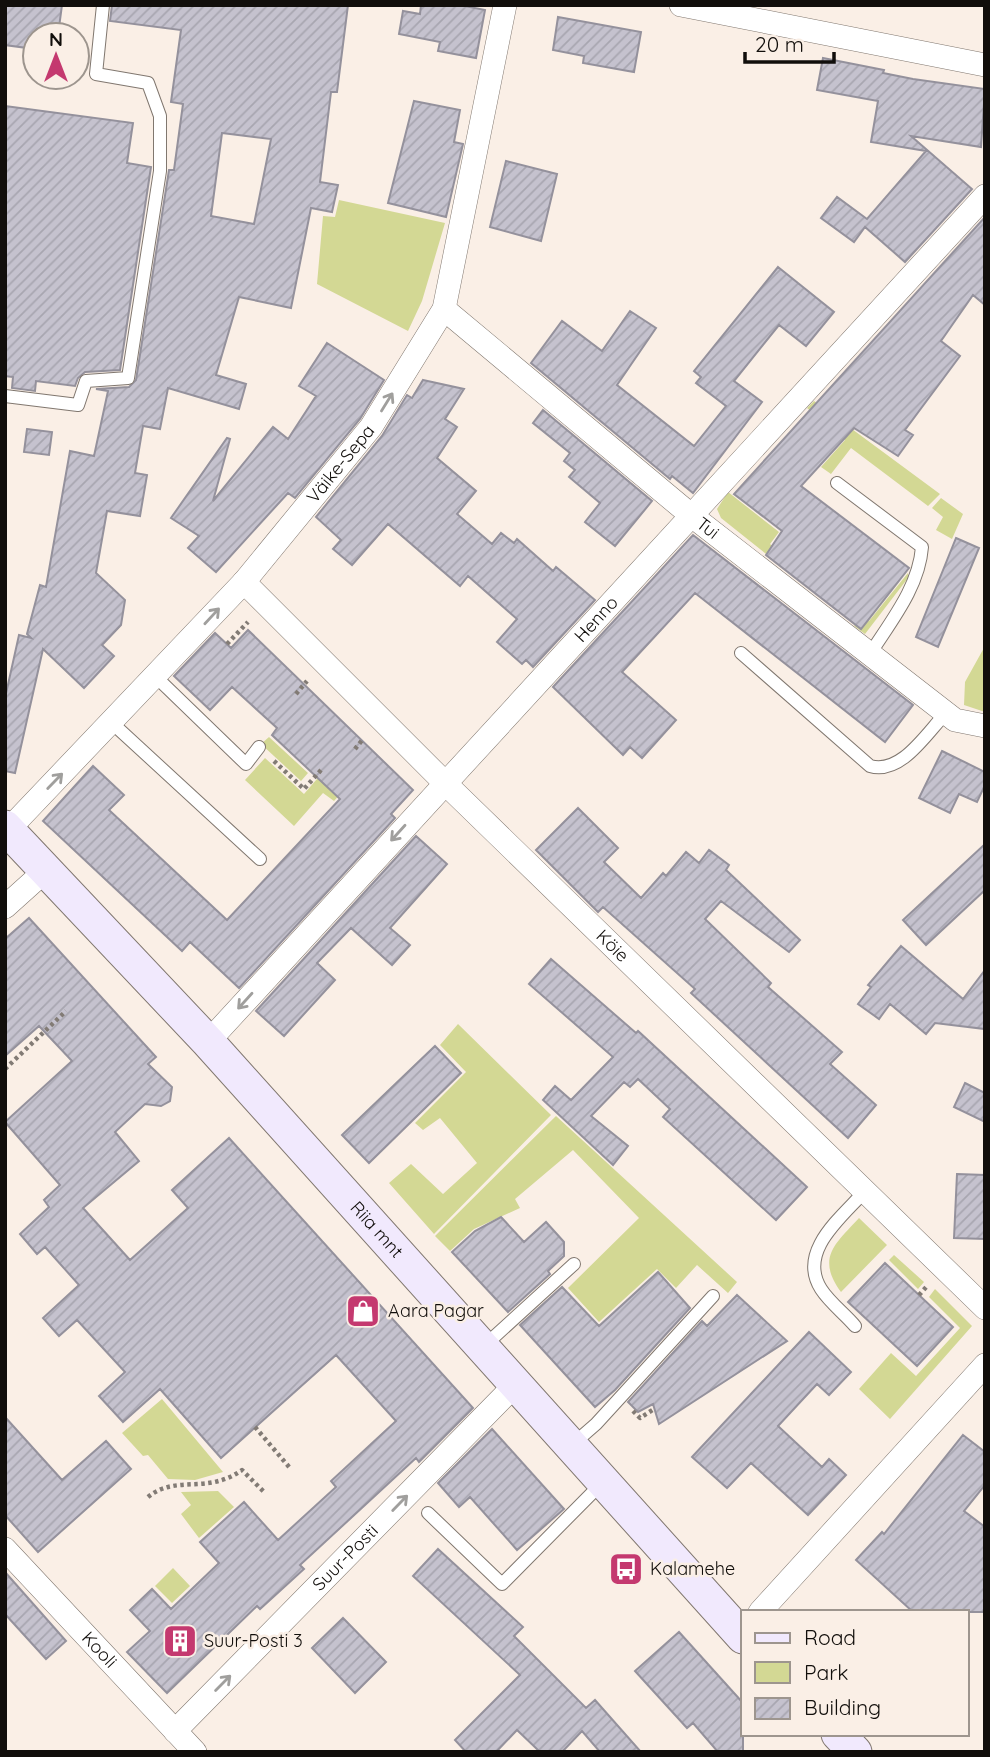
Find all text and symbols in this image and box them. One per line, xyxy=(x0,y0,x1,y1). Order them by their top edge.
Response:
north arrow xyxy=(21,21,91,91)
scale bar xyxy=(745,21,834,65)
text: N xyxy=(49,27,63,51)
text: 20 m xyxy=(755,31,804,57)
one-way arrow xyxy=(380,392,394,412)
street label: Väike-Sepa xyxy=(301,420,379,508)
street label: Tui xyxy=(692,512,724,544)
street label: Henno xyxy=(569,591,623,647)
one-way arrow xyxy=(203,608,220,625)
one-way arrow xyxy=(47,773,64,790)
one-way arrow xyxy=(390,824,407,841)
street label: Köie xyxy=(592,924,634,967)
one-way arrow xyxy=(237,992,254,1009)
street label: Riia mnt xyxy=(346,1196,409,1262)
shop icon: Aara Pagar xyxy=(344,1292,382,1330)
place label: Aara Pagar xyxy=(388,1299,484,1322)
one-way arrow xyxy=(391,1494,408,1511)
street label: Suur-Posti xyxy=(307,1519,383,1596)
bus stop icon: Kalamehe xyxy=(607,1550,645,1588)
place label: Kalamehe xyxy=(650,1557,735,1580)
legend xyxy=(741,1610,969,1736)
building icon: Suur-Posti 3 xyxy=(161,1622,199,1660)
text: Road xyxy=(804,1624,856,1650)
street label: Kooli xyxy=(77,1626,122,1672)
place label: Suur-Posti 3 xyxy=(204,1629,303,1652)
text: Park xyxy=(804,1659,848,1685)
one-way arrow xyxy=(214,1674,231,1691)
text: Building xyxy=(804,1694,881,1720)

